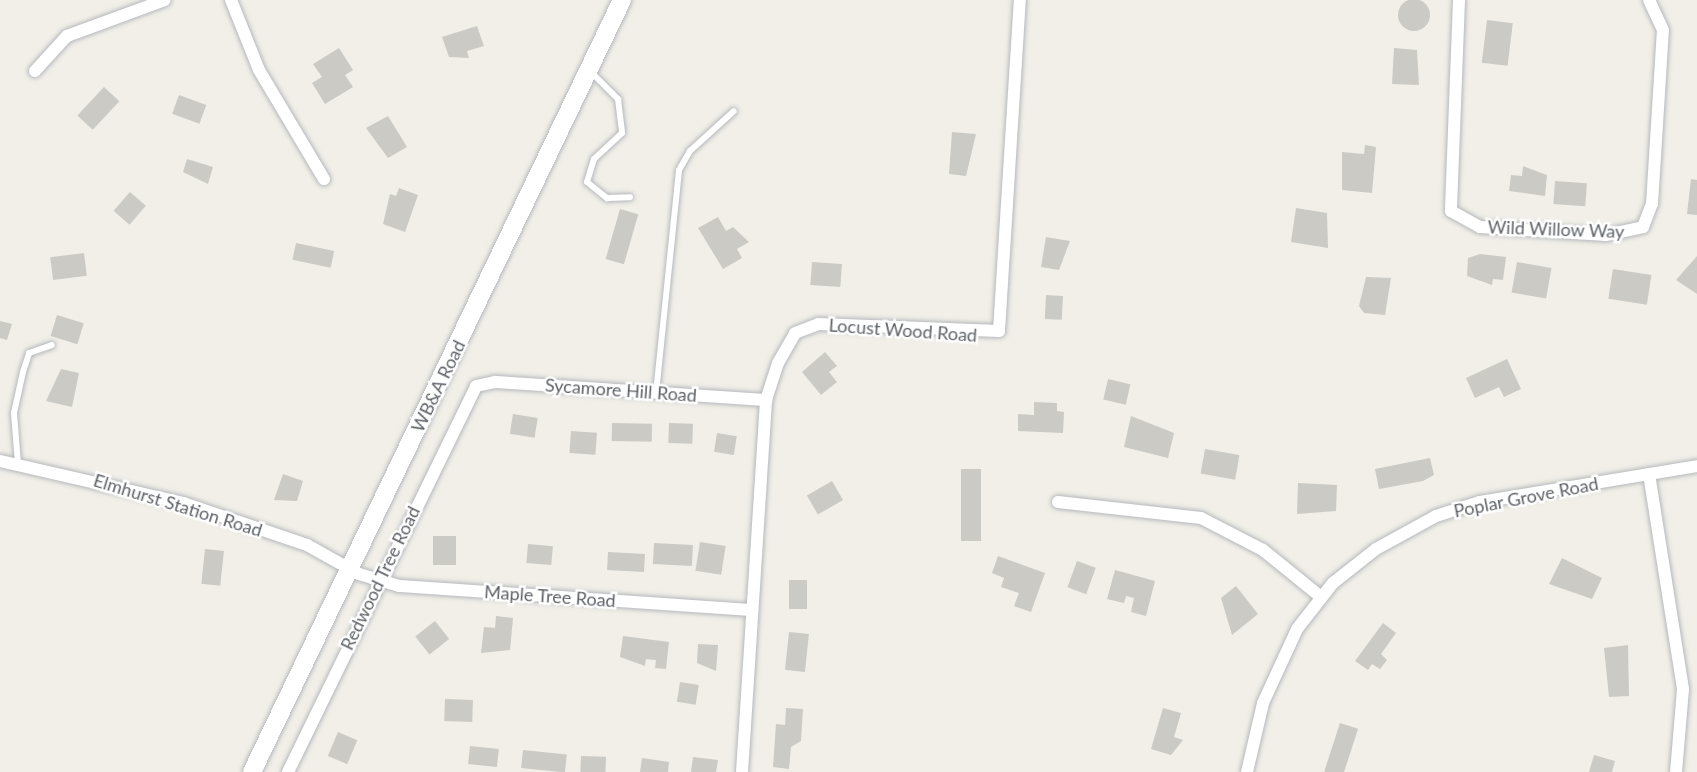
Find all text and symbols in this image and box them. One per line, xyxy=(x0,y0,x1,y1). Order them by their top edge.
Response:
street label: Wild Willow Way xyxy=(1487,216,1625,242)
street label: Locust Wood Road xyxy=(828,314,978,346)
street label: WB&A Road xyxy=(406,336,470,436)
street label: Sycamore Hill Road xyxy=(544,374,698,406)
street label: Elmhurst Station Road xyxy=(91,469,265,541)
street label: Poplar Grove Road xyxy=(1452,472,1600,522)
street label: Redwood Tree Road xyxy=(336,502,424,654)
street label: Maple Tree Road xyxy=(483,581,617,611)

